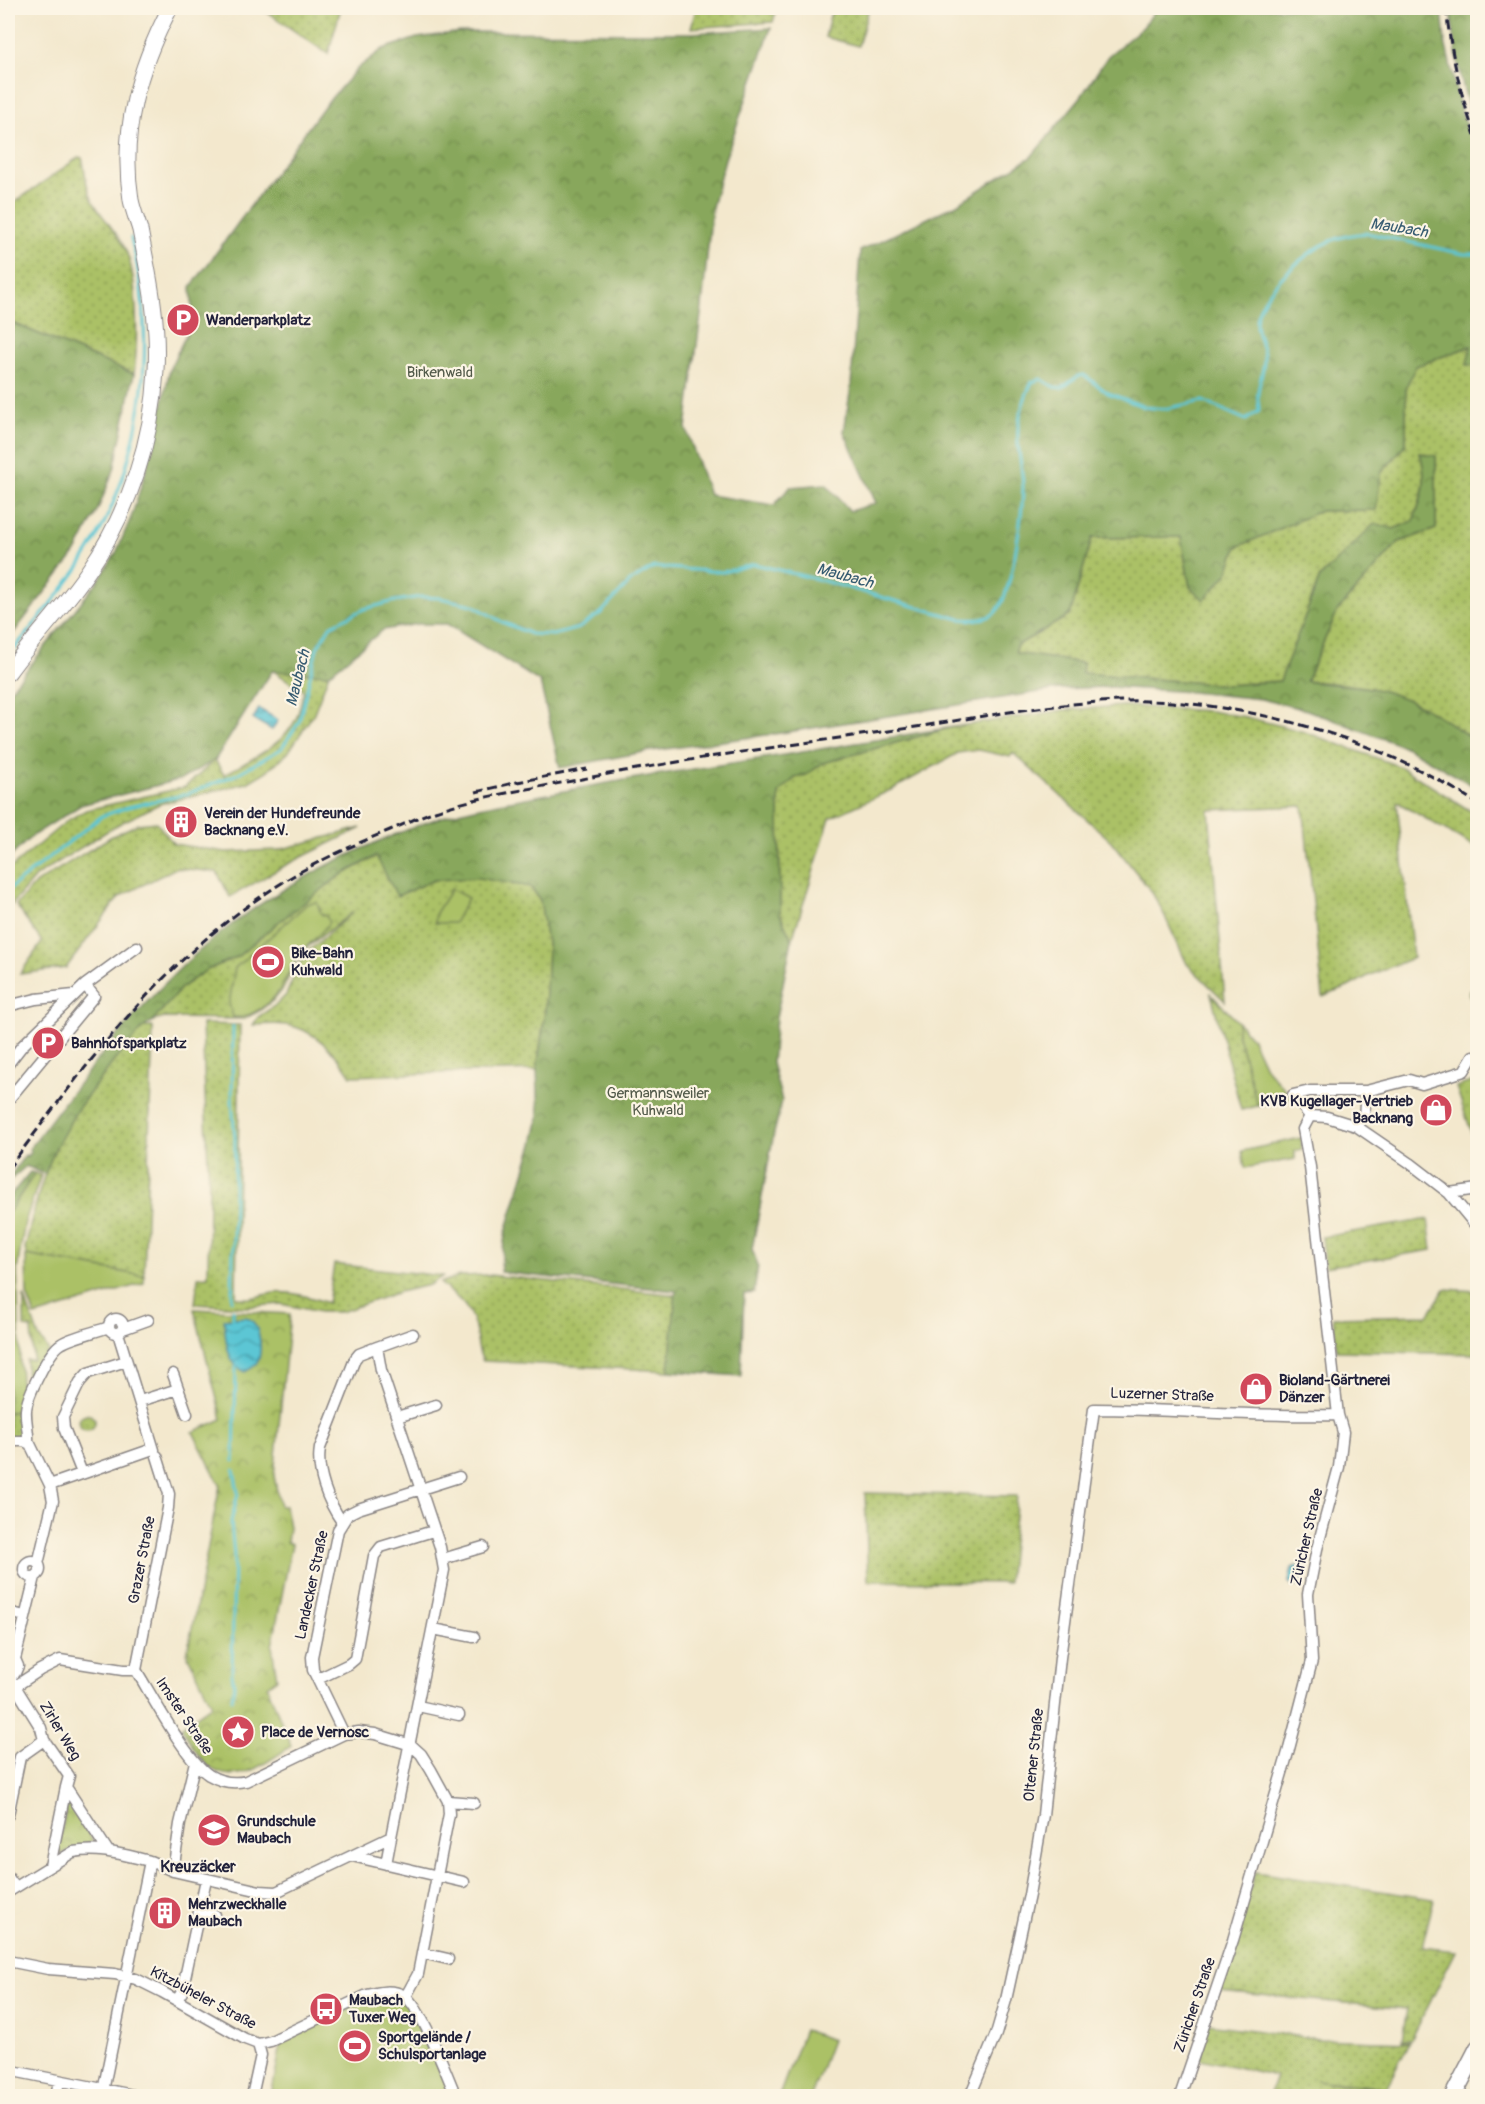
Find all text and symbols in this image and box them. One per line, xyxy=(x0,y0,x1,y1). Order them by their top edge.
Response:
water label: Maubach xyxy=(1369,214,1430,243)
parking icon: Wanderparkplatz xyxy=(165,302,201,338)
place label: Wanderparkplatz xyxy=(206,311,311,330)
park label: Birkenwald xyxy=(407,363,473,382)
water label: Maubach xyxy=(815,559,877,594)
water label: Maubach xyxy=(281,646,315,708)
building icon: Verein der Hundefreunde Backnang e.V. xyxy=(163,804,199,840)
place label: Verein der Hundefreunde Backnang e.V. xyxy=(204,804,361,840)
sports icon: Bike-Bahn Kuhwald xyxy=(250,944,286,980)
place label: Bike-Bahn Kuhwald xyxy=(291,944,354,980)
parking icon: Bahnhofsparkplatz xyxy=(30,1025,66,1061)
place label: Bahnhofsparkplatz xyxy=(71,1034,187,1053)
park label: Germannsweiler Kuhwald xyxy=(607,1084,710,1120)
place label: KVB Kugellager-Vertrieb Backnang xyxy=(1260,1092,1413,1128)
shop icon: KVB Kugellager-Vertrieb Backnang xyxy=(1418,1092,1454,1128)
shop icon: Bioland-Gärtnerei Dänzer xyxy=(1238,1371,1274,1407)
place label: Bioland-Gärtnerei Dänzer xyxy=(1279,1371,1390,1407)
street label: Luzerner Straße xyxy=(1110,1384,1215,1406)
street label: Züricher Straße xyxy=(1287,1486,1328,1588)
street label: Grazer Straße xyxy=(124,1514,160,1605)
street label: Landecker Straße xyxy=(291,1528,333,1641)
street label: Imster Straße xyxy=(151,1674,217,1759)
street label: Zirler Weg xyxy=(35,1698,85,1764)
street label: Oltener Straße xyxy=(1020,1707,1048,1802)
place icon: Place de Vernosc xyxy=(220,1714,256,1750)
place label: Place de Vernosc xyxy=(261,1723,370,1742)
school or university icon: Grundschule Maubach xyxy=(196,1812,232,1848)
place label: Grundschule Maubach xyxy=(237,1812,316,1848)
district label: Kreuzäcker xyxy=(160,1857,236,1877)
building icon: Mehrzweckhalle Maubach xyxy=(147,1895,183,1931)
place label: Mehrzweckhalle Maubach xyxy=(188,1895,287,1931)
street label: Züricher Straße xyxy=(1170,1954,1220,2055)
street label: Kitzbüheler Straße xyxy=(147,1962,260,2034)
bus stop icon: Maubach Tuxer Weg xyxy=(308,1991,344,2027)
place label: Maubach Tuxer Weg xyxy=(348,1991,416,2027)
sports icon: Sportgelände / Schulsportanlage xyxy=(337,2028,373,2064)
place label: Sportgelände / Schulsportanlage xyxy=(378,2028,487,2064)

